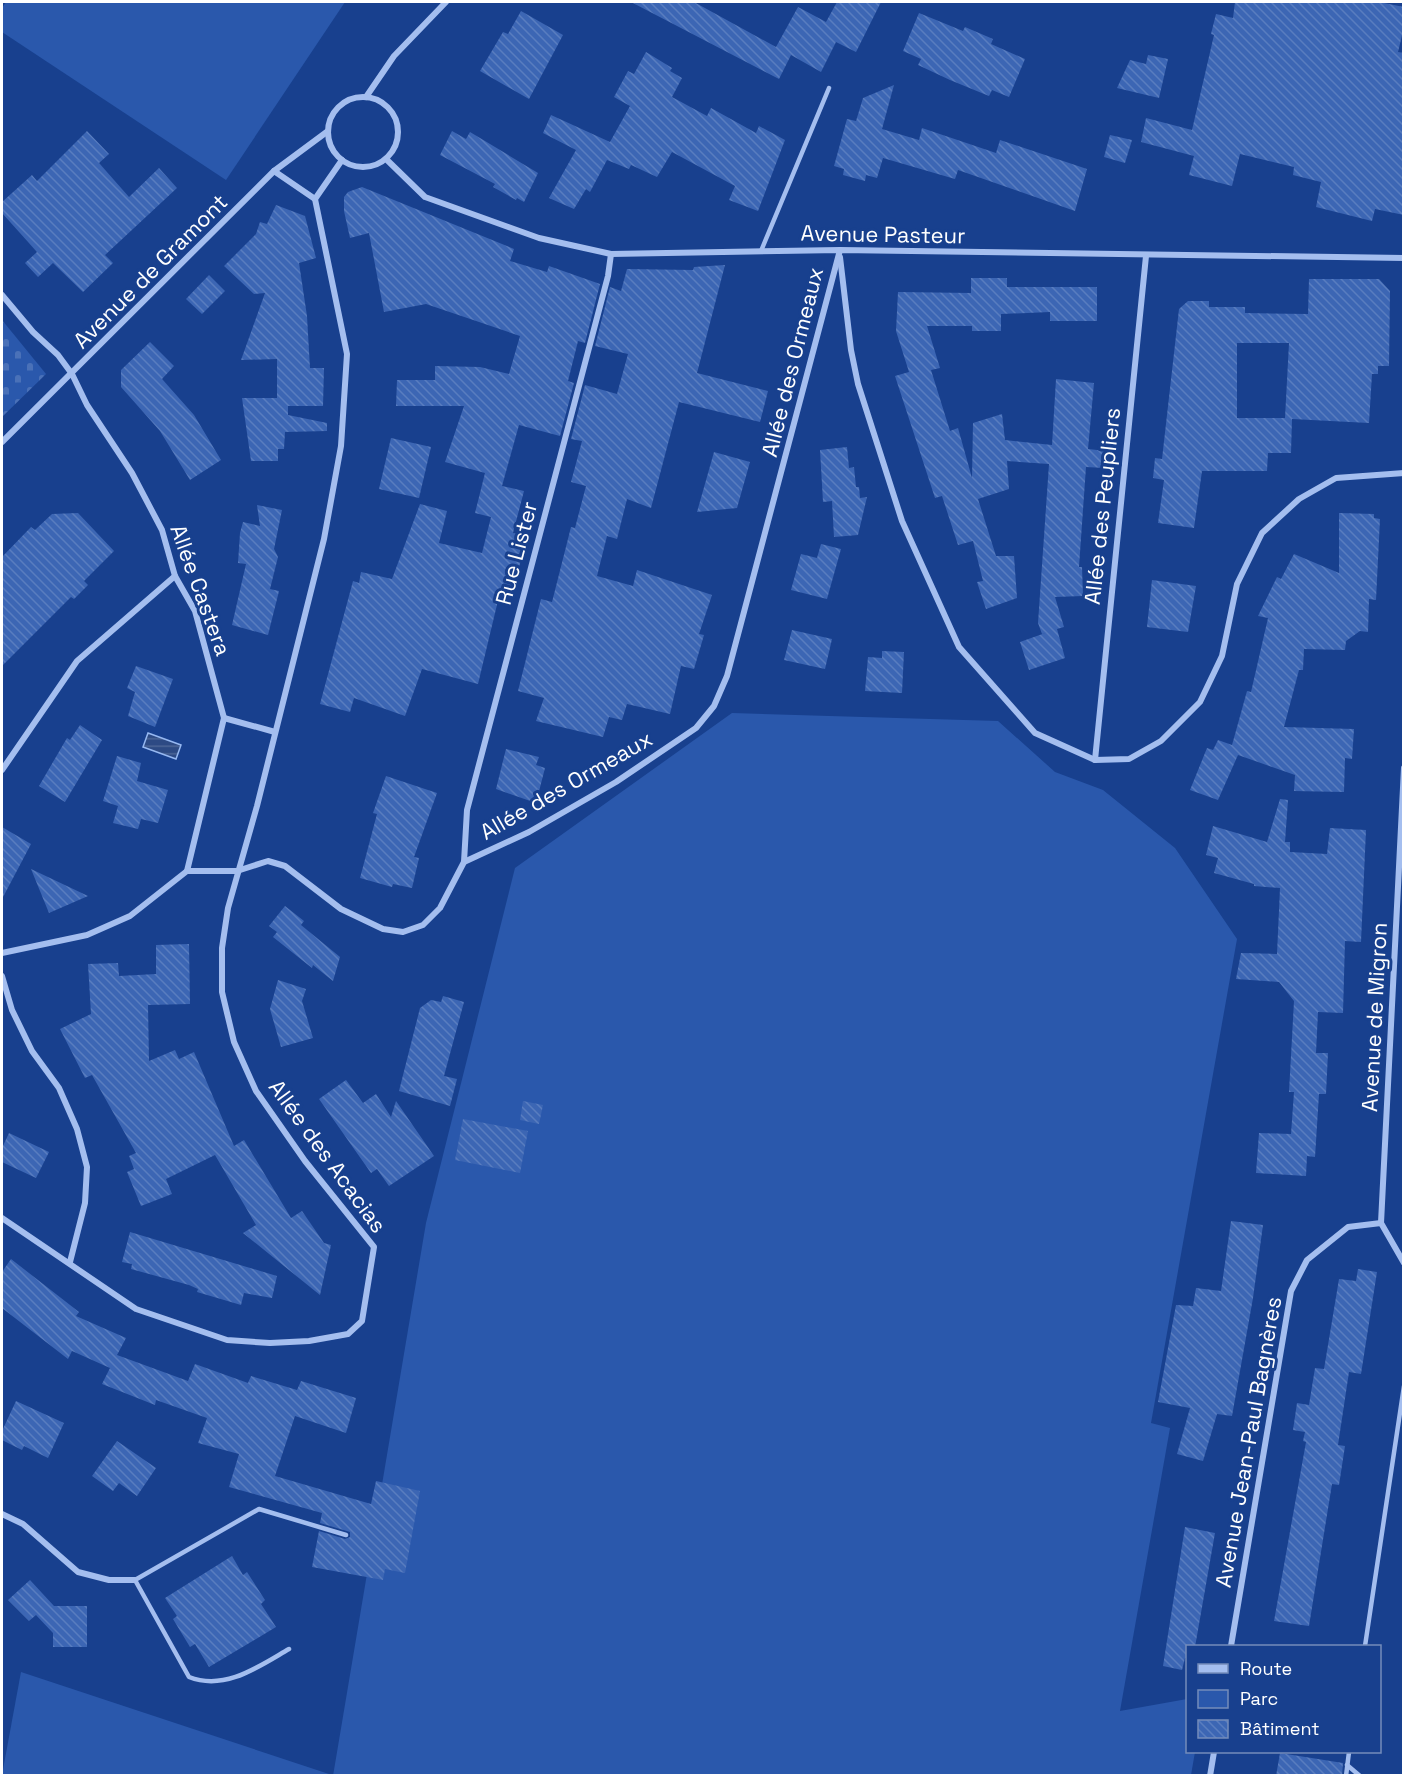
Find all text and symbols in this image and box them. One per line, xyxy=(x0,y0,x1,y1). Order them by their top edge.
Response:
street label: Avenue de Gramont xyxy=(67,188,233,354)
street label: Avenue Pasteur xyxy=(800,219,966,249)
street label: Allée des Ormeaux xyxy=(755,264,829,460)
street label: Allée des Peupliers xyxy=(1078,406,1126,606)
street label: Rue Lister xyxy=(489,498,543,608)
street label: Allée Castera xyxy=(164,521,238,660)
street label: Allée des Ormeaux xyxy=(475,724,657,846)
street label: Avenue de Migron xyxy=(1355,922,1393,1112)
street label: Allée des Acacias xyxy=(263,1074,393,1238)
street label: Avenue Jean-Paul Bagnères xyxy=(1209,1294,1287,1590)
legend xyxy=(1186,1645,1381,1753)
text: Route xyxy=(1240,1657,1292,1680)
text: Parc xyxy=(1240,1687,1278,1710)
text: Bâtiment xyxy=(1240,1717,1320,1740)

